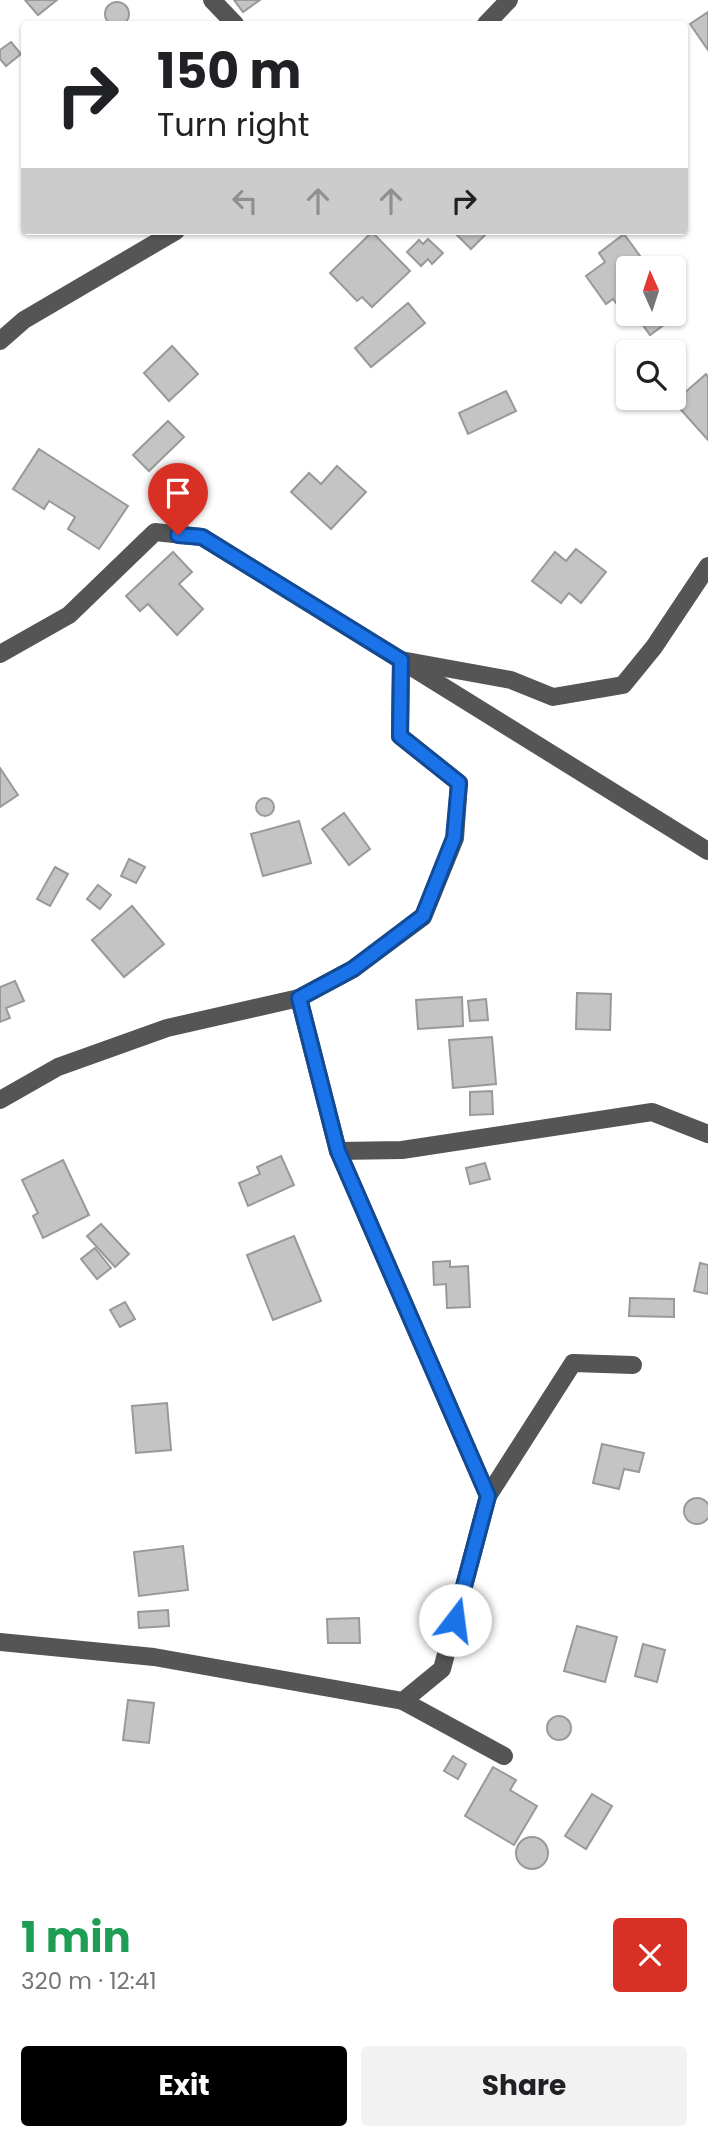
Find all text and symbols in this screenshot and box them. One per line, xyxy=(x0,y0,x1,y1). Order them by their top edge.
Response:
text: 150 m xyxy=(157,37,302,105)
icon: right xyxy=(42,49,133,140)
text: Turn right xyxy=(157,102,309,147)
icon: left xyxy=(226,182,264,220)
icon: ahead xyxy=(299,182,337,220)
icon: ahead xyxy=(372,182,410,220)
icon: right xyxy=(445,182,483,220)
north arrow xyxy=(616,256,686,326)
map controls xyxy=(616,256,686,410)
button: search xyxy=(616,340,686,410)
pin xyxy=(148,463,208,535)
icon: arrive xyxy=(159,474,197,512)
position arrow xyxy=(418,1583,492,1657)
text: 1 min xyxy=(21,1908,131,1967)
button: close xyxy=(613,1918,687,1992)
text: 320 m · 12:41 xyxy=(21,1965,157,1997)
button: Exit xyxy=(21,2046,347,2126)
button: Share xyxy=(361,2046,687,2126)

